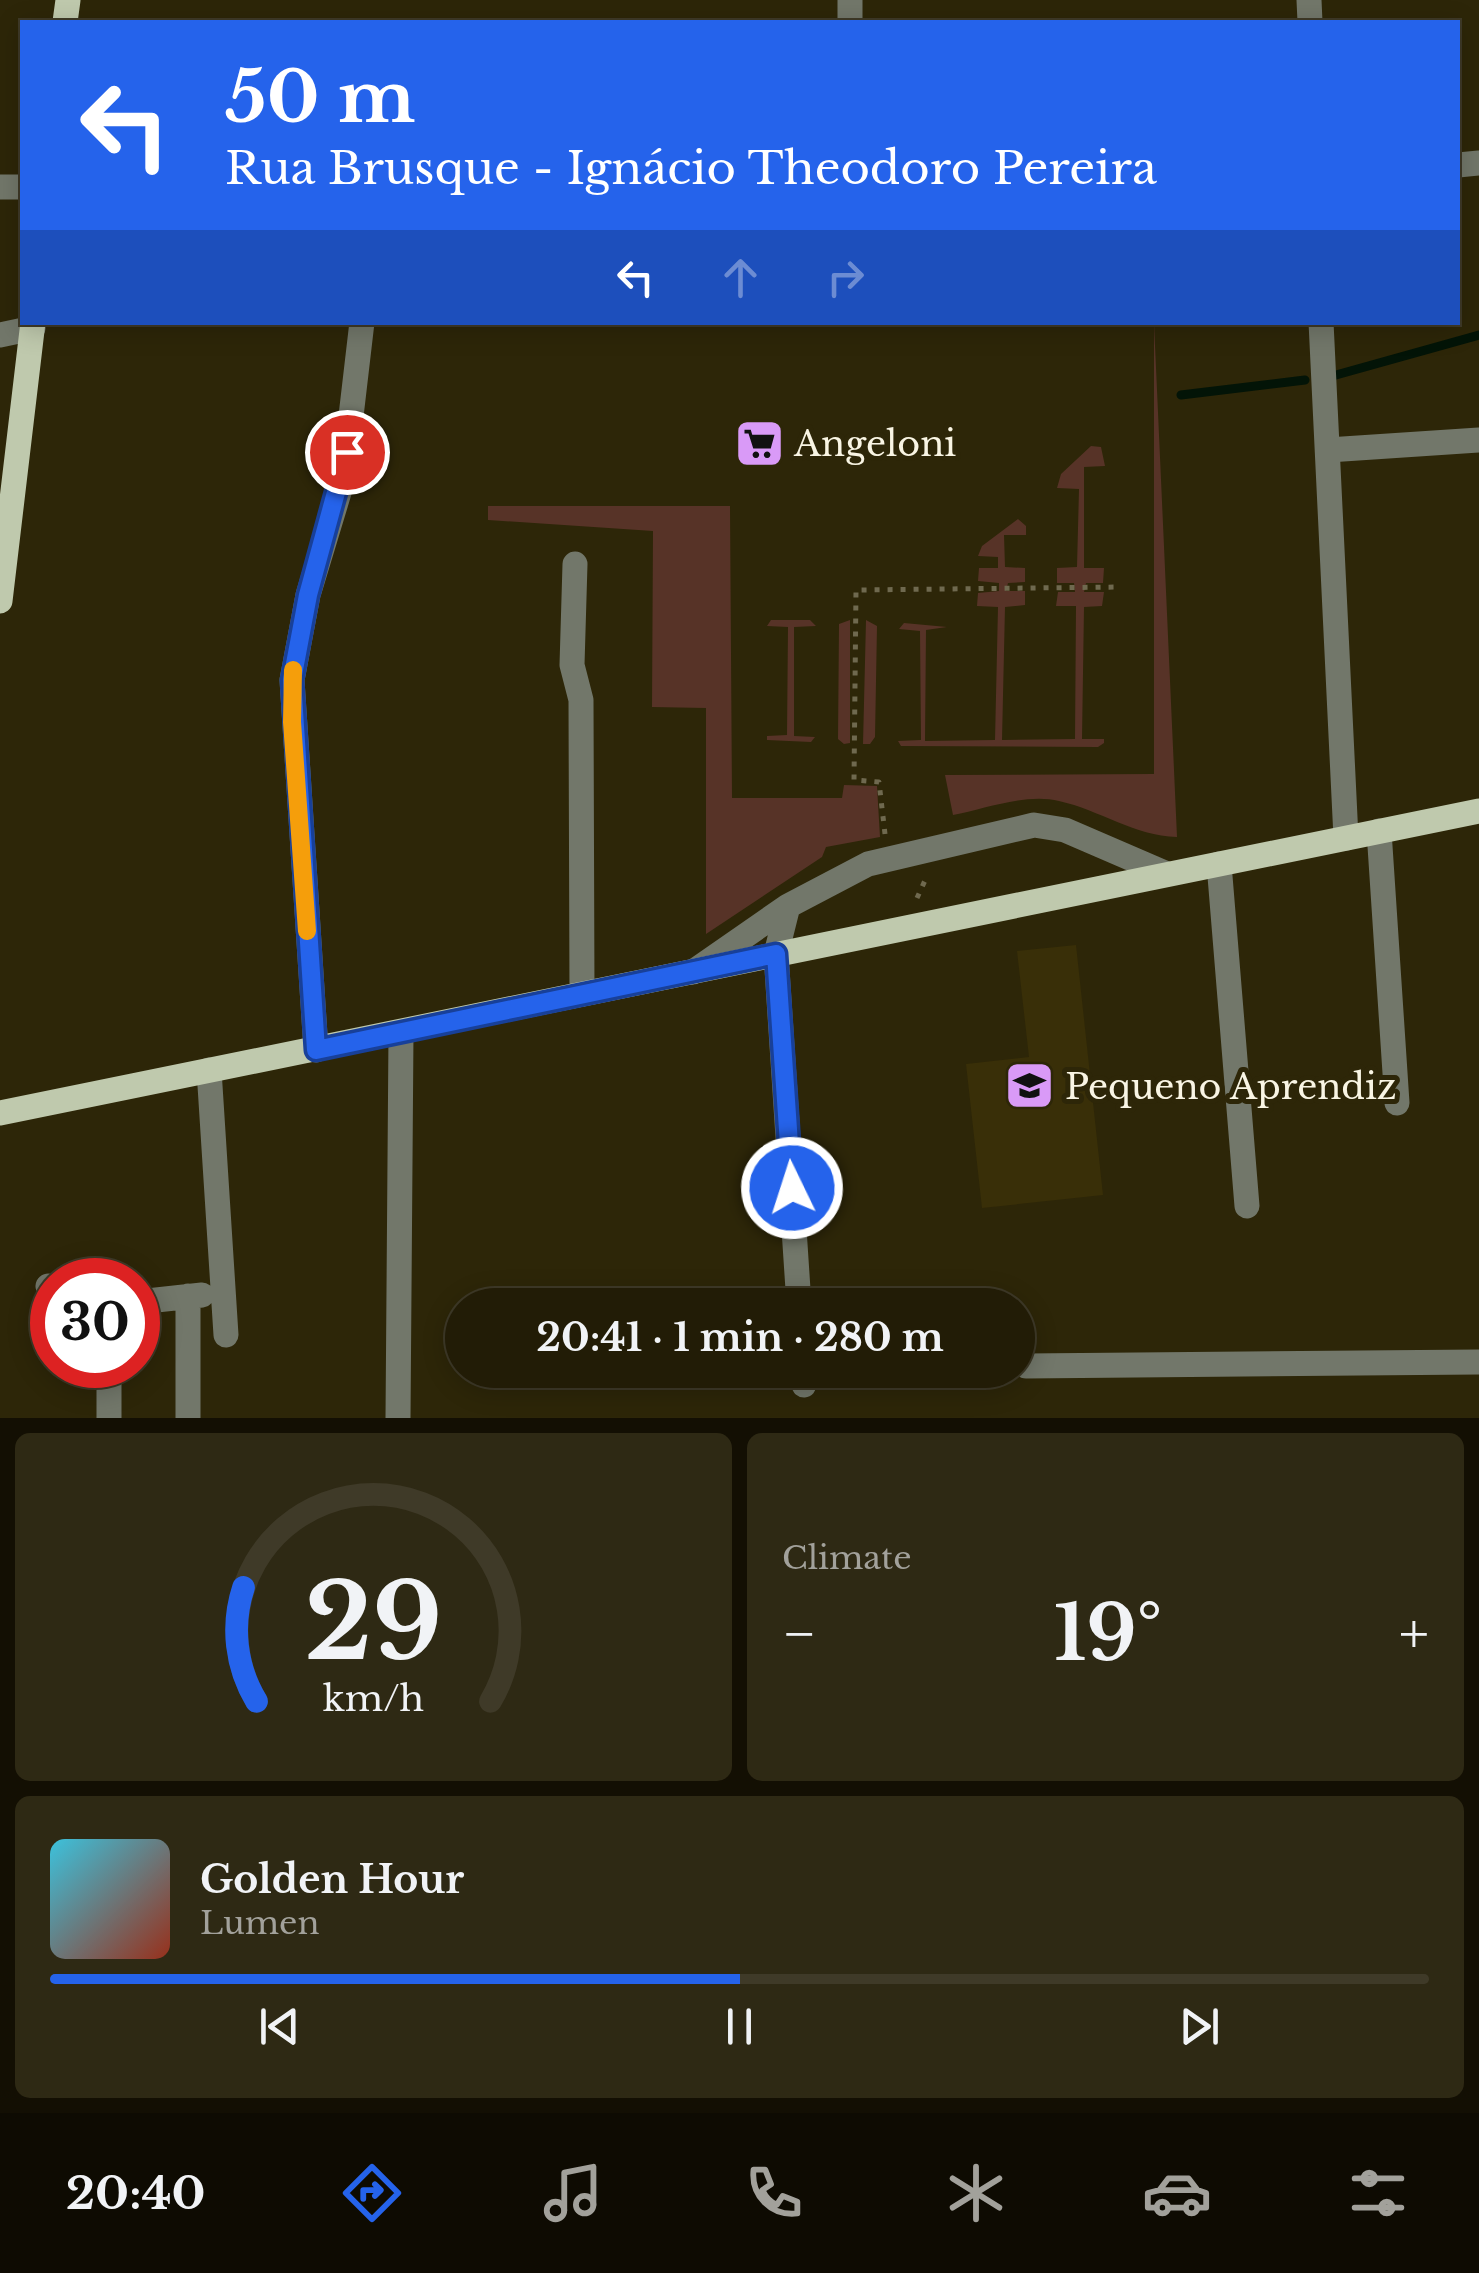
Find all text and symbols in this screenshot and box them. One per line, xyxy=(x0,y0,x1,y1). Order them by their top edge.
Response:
text: 50 m xyxy=(225,54,416,141)
icon: left xyxy=(60,60,190,190)
text: Rua Brusque - Ignácio Theodoro Pereira xyxy=(225,140,1157,196)
icon: left xyxy=(608,250,663,305)
icon: ahead xyxy=(713,250,768,305)
icon: right xyxy=(818,250,873,305)
pin xyxy=(305,410,390,495)
supermarket icon: Angeloni xyxy=(733,417,785,469)
place label: Angeloni xyxy=(793,422,956,465)
icon: arrive xyxy=(320,425,375,480)
school or university icon: Pequeno Aprendiz xyxy=(1004,1060,1056,1112)
place label: Pequeno Aprendiz xyxy=(1065,1065,1396,1108)
position arrow xyxy=(740,1136,844,1240)
speed limit sign: 30 xyxy=(30,1258,160,1388)
text: 20:41 · 1 min · 280 m xyxy=(536,1314,944,1361)
text: Climate xyxy=(782,1538,911,1578)
text: 29 xyxy=(305,1558,442,1687)
text: 19° xyxy=(1054,1587,1162,1680)
text: − xyxy=(782,1600,817,1668)
text: + xyxy=(1399,1600,1429,1668)
text: km/h xyxy=(323,1676,424,1721)
text: Golden Hour xyxy=(200,1856,464,1903)
text: Lumen xyxy=(200,1903,319,1943)
icon: previous xyxy=(252,1999,307,2054)
icon: pause xyxy=(712,1999,767,2054)
icon: next xyxy=(1172,1999,1227,2054)
icon: directions xyxy=(337,2158,407,2228)
icon: music xyxy=(538,2158,608,2228)
icon: phone xyxy=(739,2158,809,2228)
icon: climate xyxy=(941,2158,1011,2228)
icon: car xyxy=(1142,2158,1212,2228)
icon: filters xyxy=(1343,2158,1413,2228)
text: 20:40 xyxy=(66,2165,206,2221)

